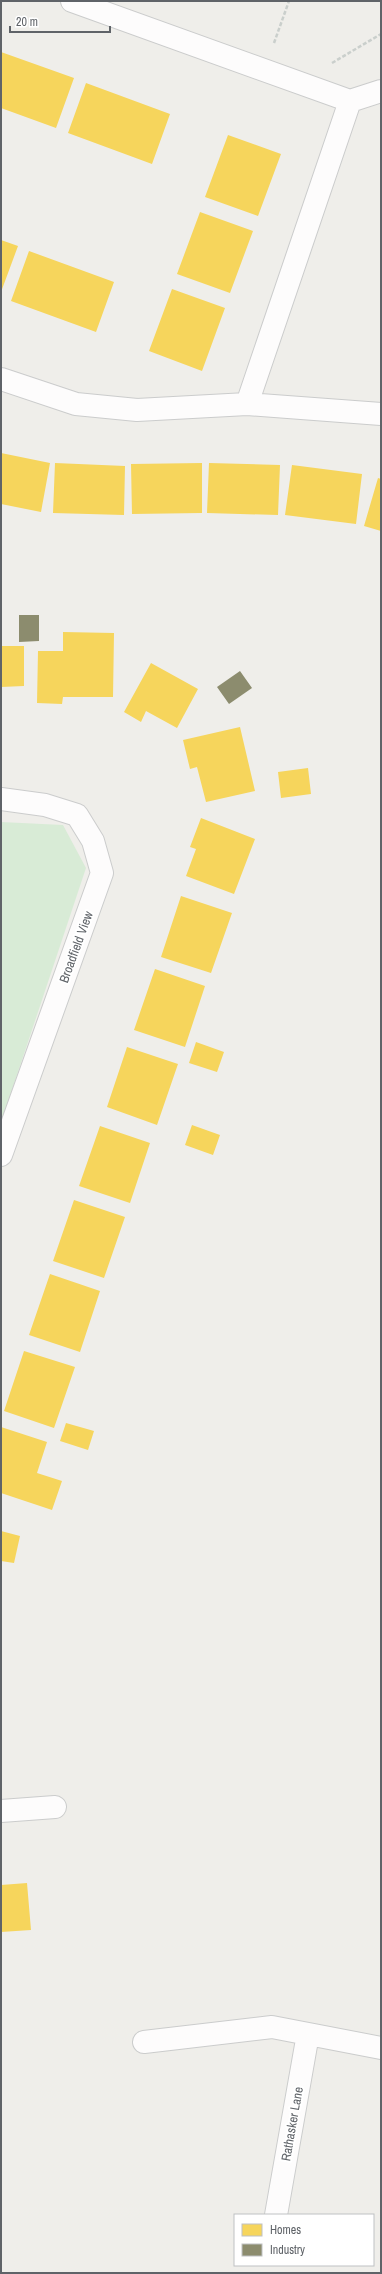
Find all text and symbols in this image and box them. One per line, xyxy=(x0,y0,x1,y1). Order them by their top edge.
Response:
scale bar xyxy=(10,8,110,34)
text: 20 m xyxy=(16,14,38,30)
street label: Broadfield View xyxy=(55,909,97,985)
street label: Rathasker Lane xyxy=(277,2085,307,2163)
legend xyxy=(234,2214,374,2266)
text: Homes xyxy=(270,2222,301,2238)
text: Industry xyxy=(270,2242,305,2258)

